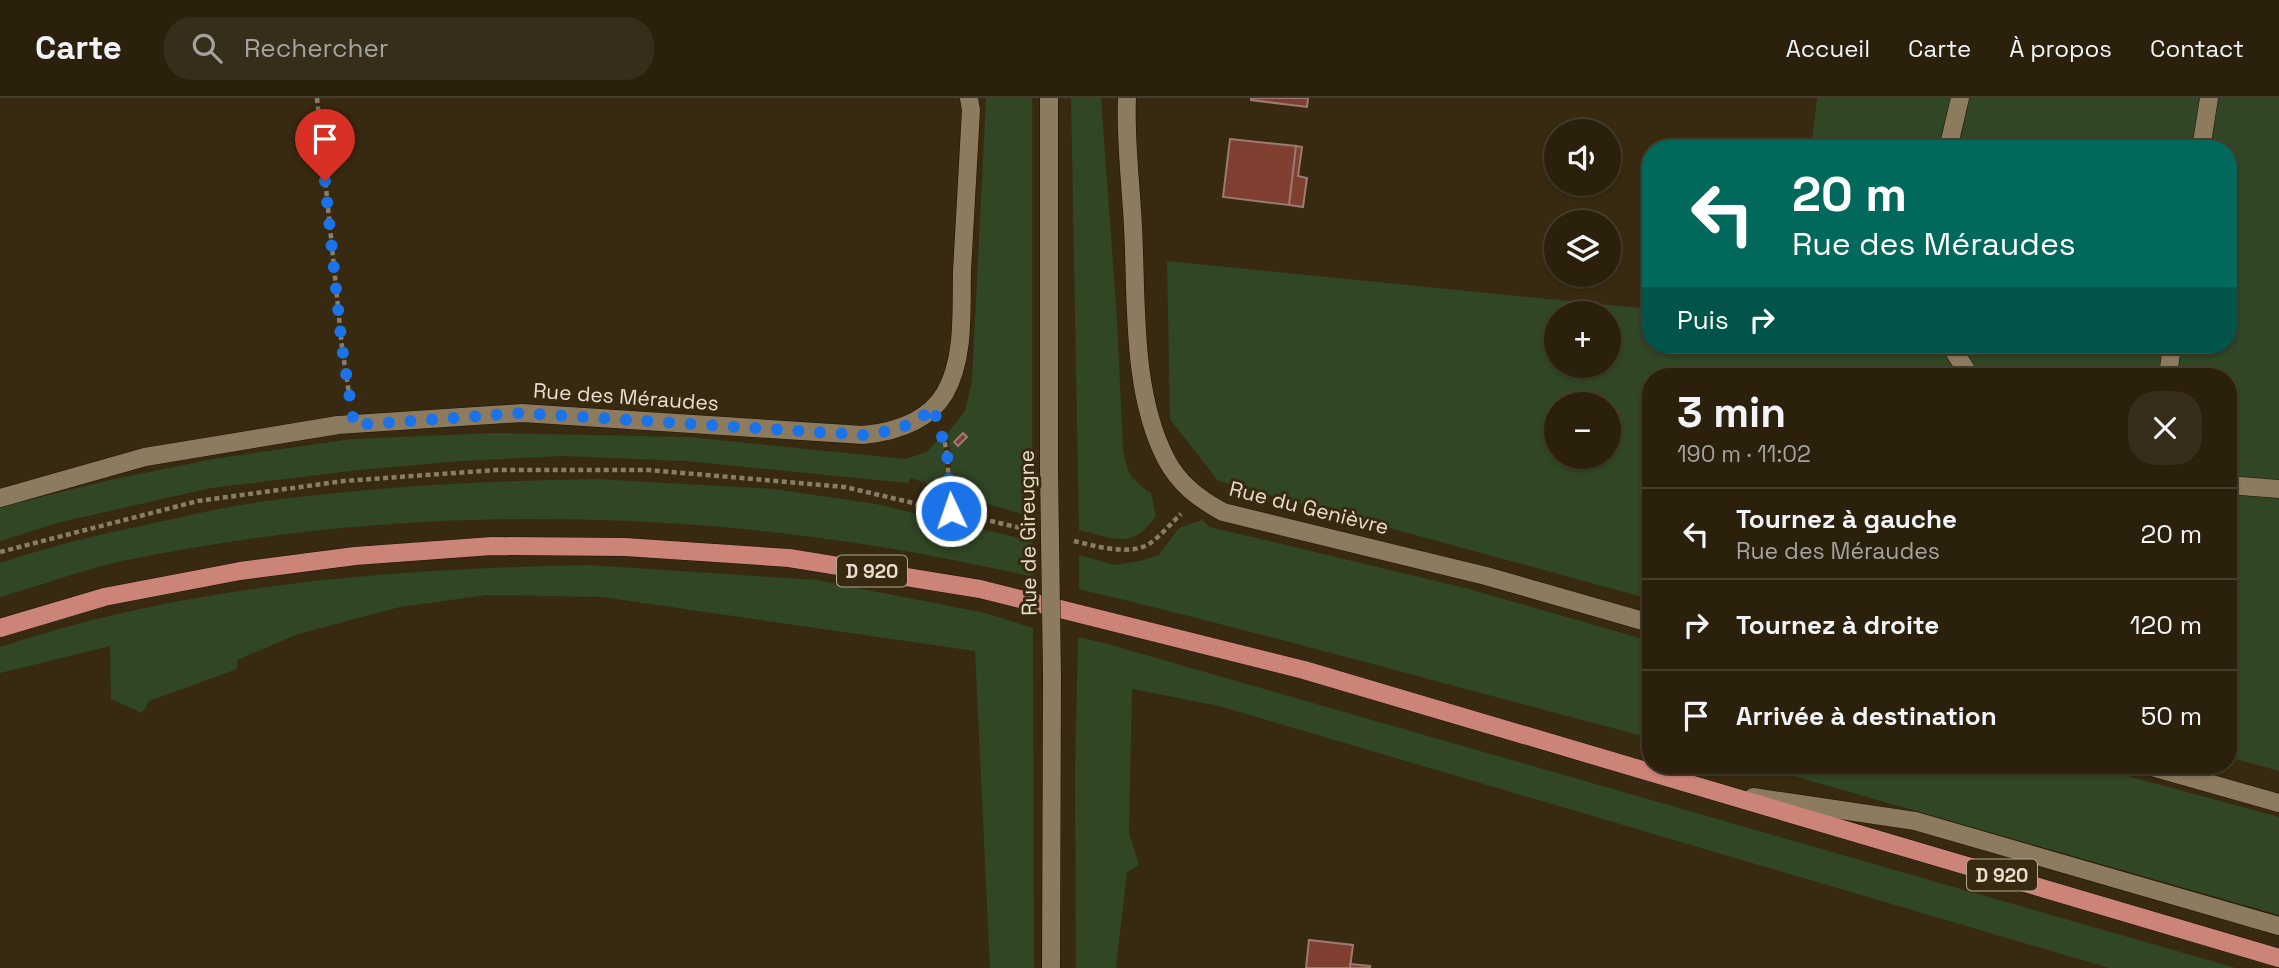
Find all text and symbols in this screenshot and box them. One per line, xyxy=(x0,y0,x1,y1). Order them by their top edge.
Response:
search box xyxy=(164,17,654,80)
text: Carte xyxy=(35,27,122,69)
icon: search xyxy=(188,29,226,67)
text: Rechercher xyxy=(244,31,389,65)
text: Accueil xyxy=(1786,33,1870,64)
text: Carte xyxy=(1908,33,1971,64)
text: À propos xyxy=(2009,33,2112,64)
text: Contact xyxy=(2150,33,2244,64)
pin xyxy=(295,109,355,181)
map controls xyxy=(1544,119,1621,469)
button: sound xyxy=(1544,119,1621,196)
icon: arrive xyxy=(306,120,344,158)
text: 20 m xyxy=(1792,163,1907,225)
icon: left xyxy=(1677,168,1768,259)
button: layers xyxy=(1544,210,1621,287)
text: Rue des Méraudes xyxy=(1792,224,2076,264)
button: + xyxy=(1544,301,1621,378)
icon: right xyxy=(1743,301,1781,339)
text: Puis xyxy=(1677,303,1729,337)
street label: Rue des Méraudes xyxy=(532,377,720,416)
text: 3 min xyxy=(1677,386,1786,439)
button: close xyxy=(2128,391,2202,465)
button: − xyxy=(1544,392,1621,469)
text: 190 m · 11:02 xyxy=(1677,439,1811,469)
street label: Rue de Gireugne xyxy=(1013,450,1042,616)
position arrow xyxy=(914,474,988,548)
street label: Rue du Genièvre xyxy=(1227,475,1392,540)
text: Tournez à gauche xyxy=(1736,502,1957,536)
icon: left xyxy=(1677,515,1715,553)
text: 20 m xyxy=(2141,517,2202,551)
text: Rue des Méraudes xyxy=(1736,536,1940,566)
road number: D 920 xyxy=(837,556,907,586)
icon: right xyxy=(1677,606,1715,644)
text: Tournez à droite xyxy=(1736,608,1939,642)
text: 120 m xyxy=(2130,608,2202,642)
icon: arrive xyxy=(1677,697,1715,735)
text: Arrivée à destination xyxy=(1736,699,1997,733)
text: 50 m xyxy=(2141,699,2202,733)
road number: D 920 xyxy=(1967,860,2037,890)

